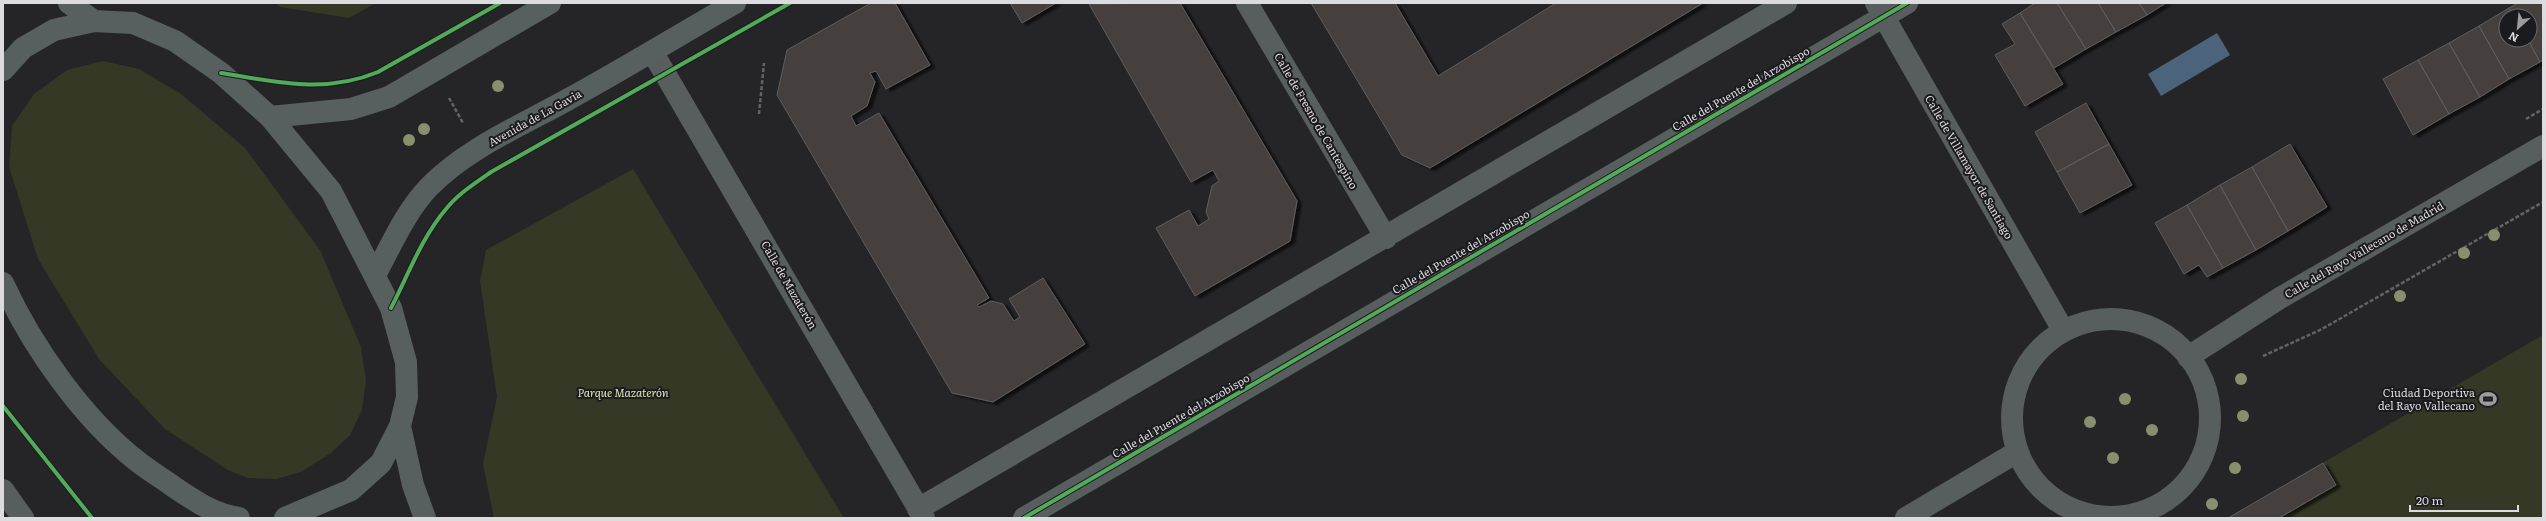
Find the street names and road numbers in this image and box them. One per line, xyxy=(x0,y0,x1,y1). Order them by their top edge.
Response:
street label: Calle del Puente del Arzobispo xyxy=(1669,42,1812,134)
street label: Calle de Fresno de Cantespino xyxy=(1271,49,1363,192)
street label: Avenida de La Gavia xyxy=(485,85,584,149)
street label: Calle de Villamayor de Santiago xyxy=(1922,91,2018,242)
street label: Calle del Rayo Vallecano de Madrid xyxy=(2281,197,2446,301)
street label: Calle del Puente del Arzobispo xyxy=(1389,205,1532,297)
street label: Calle de Mazaterón xyxy=(758,237,822,332)
street label: Calle del Puente del Arzobispo xyxy=(1109,369,1252,461)

